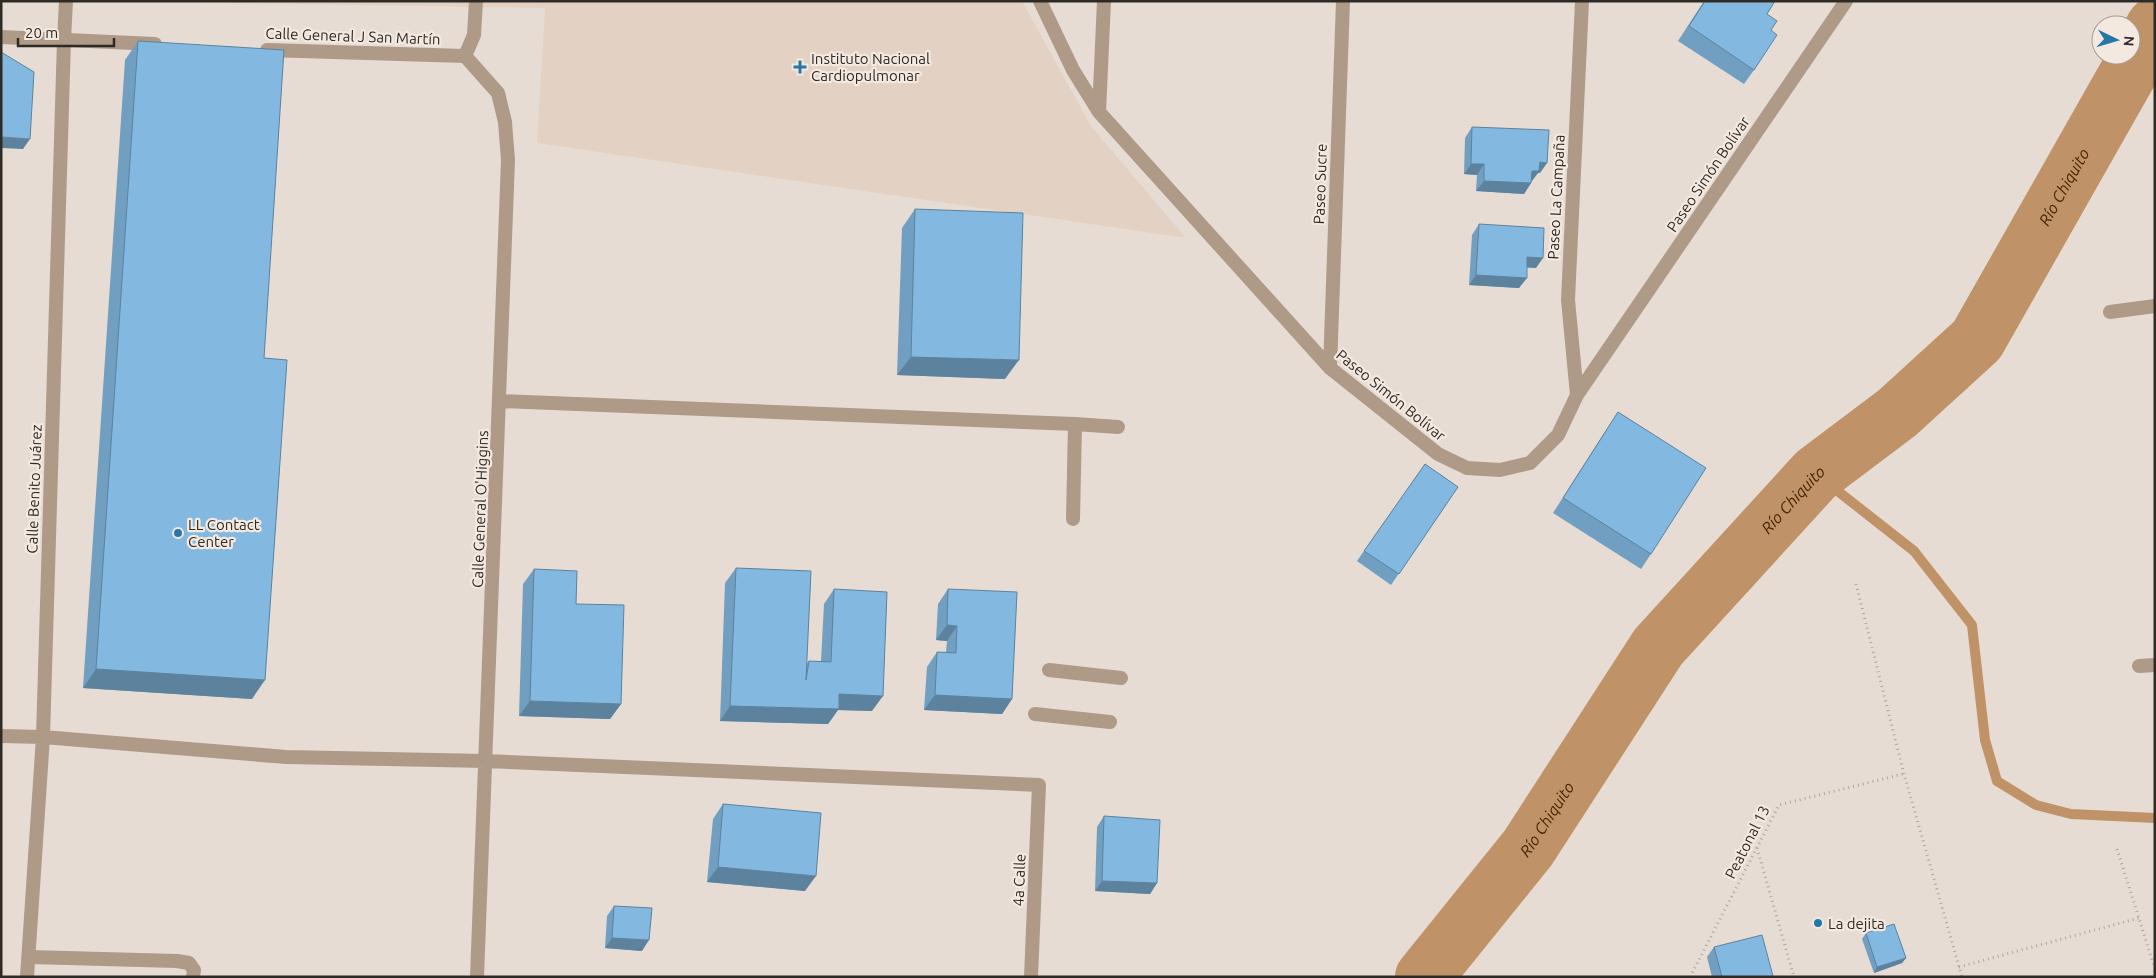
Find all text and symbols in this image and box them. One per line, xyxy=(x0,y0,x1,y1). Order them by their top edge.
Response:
scale bar xyxy=(18,15,114,47)
north arrow xyxy=(2091,15,2141,65)
text: 20 m xyxy=(25,24,58,41)
street label: Calle General J San Martín xyxy=(265,24,441,48)
text: N xyxy=(2121,35,2137,47)
place label: Instituto Nacional Cardiopulmonar xyxy=(811,50,930,84)
marker: Instituto Nacional Cardiopulmonar xyxy=(793,60,807,74)
street label: Paseo Simón Bolívar xyxy=(1663,113,1753,235)
street label: Paseo La Campaña xyxy=(1544,134,1568,260)
street label: Paseo Sucre xyxy=(1310,143,1330,225)
water label: Río Chiquito xyxy=(2035,145,2093,229)
street label: Paseo Simón Bolívar xyxy=(1333,346,1449,444)
street label: Calle Benito Juárez xyxy=(23,424,45,554)
street label: Calle General O'Higgins xyxy=(469,430,491,588)
water label: Río Chiquito xyxy=(1757,462,1828,537)
place label: LL Contact Center xyxy=(188,516,260,550)
marker: LL Contact Center xyxy=(172,527,184,539)
water label: Río Chiquito xyxy=(1516,778,1578,860)
street label: Peatonal 13 xyxy=(1721,803,1773,881)
street label: 4a Calle xyxy=(1010,853,1028,907)
place label: La dejita xyxy=(1828,915,1885,932)
marker: La dejita xyxy=(1812,917,1824,929)

